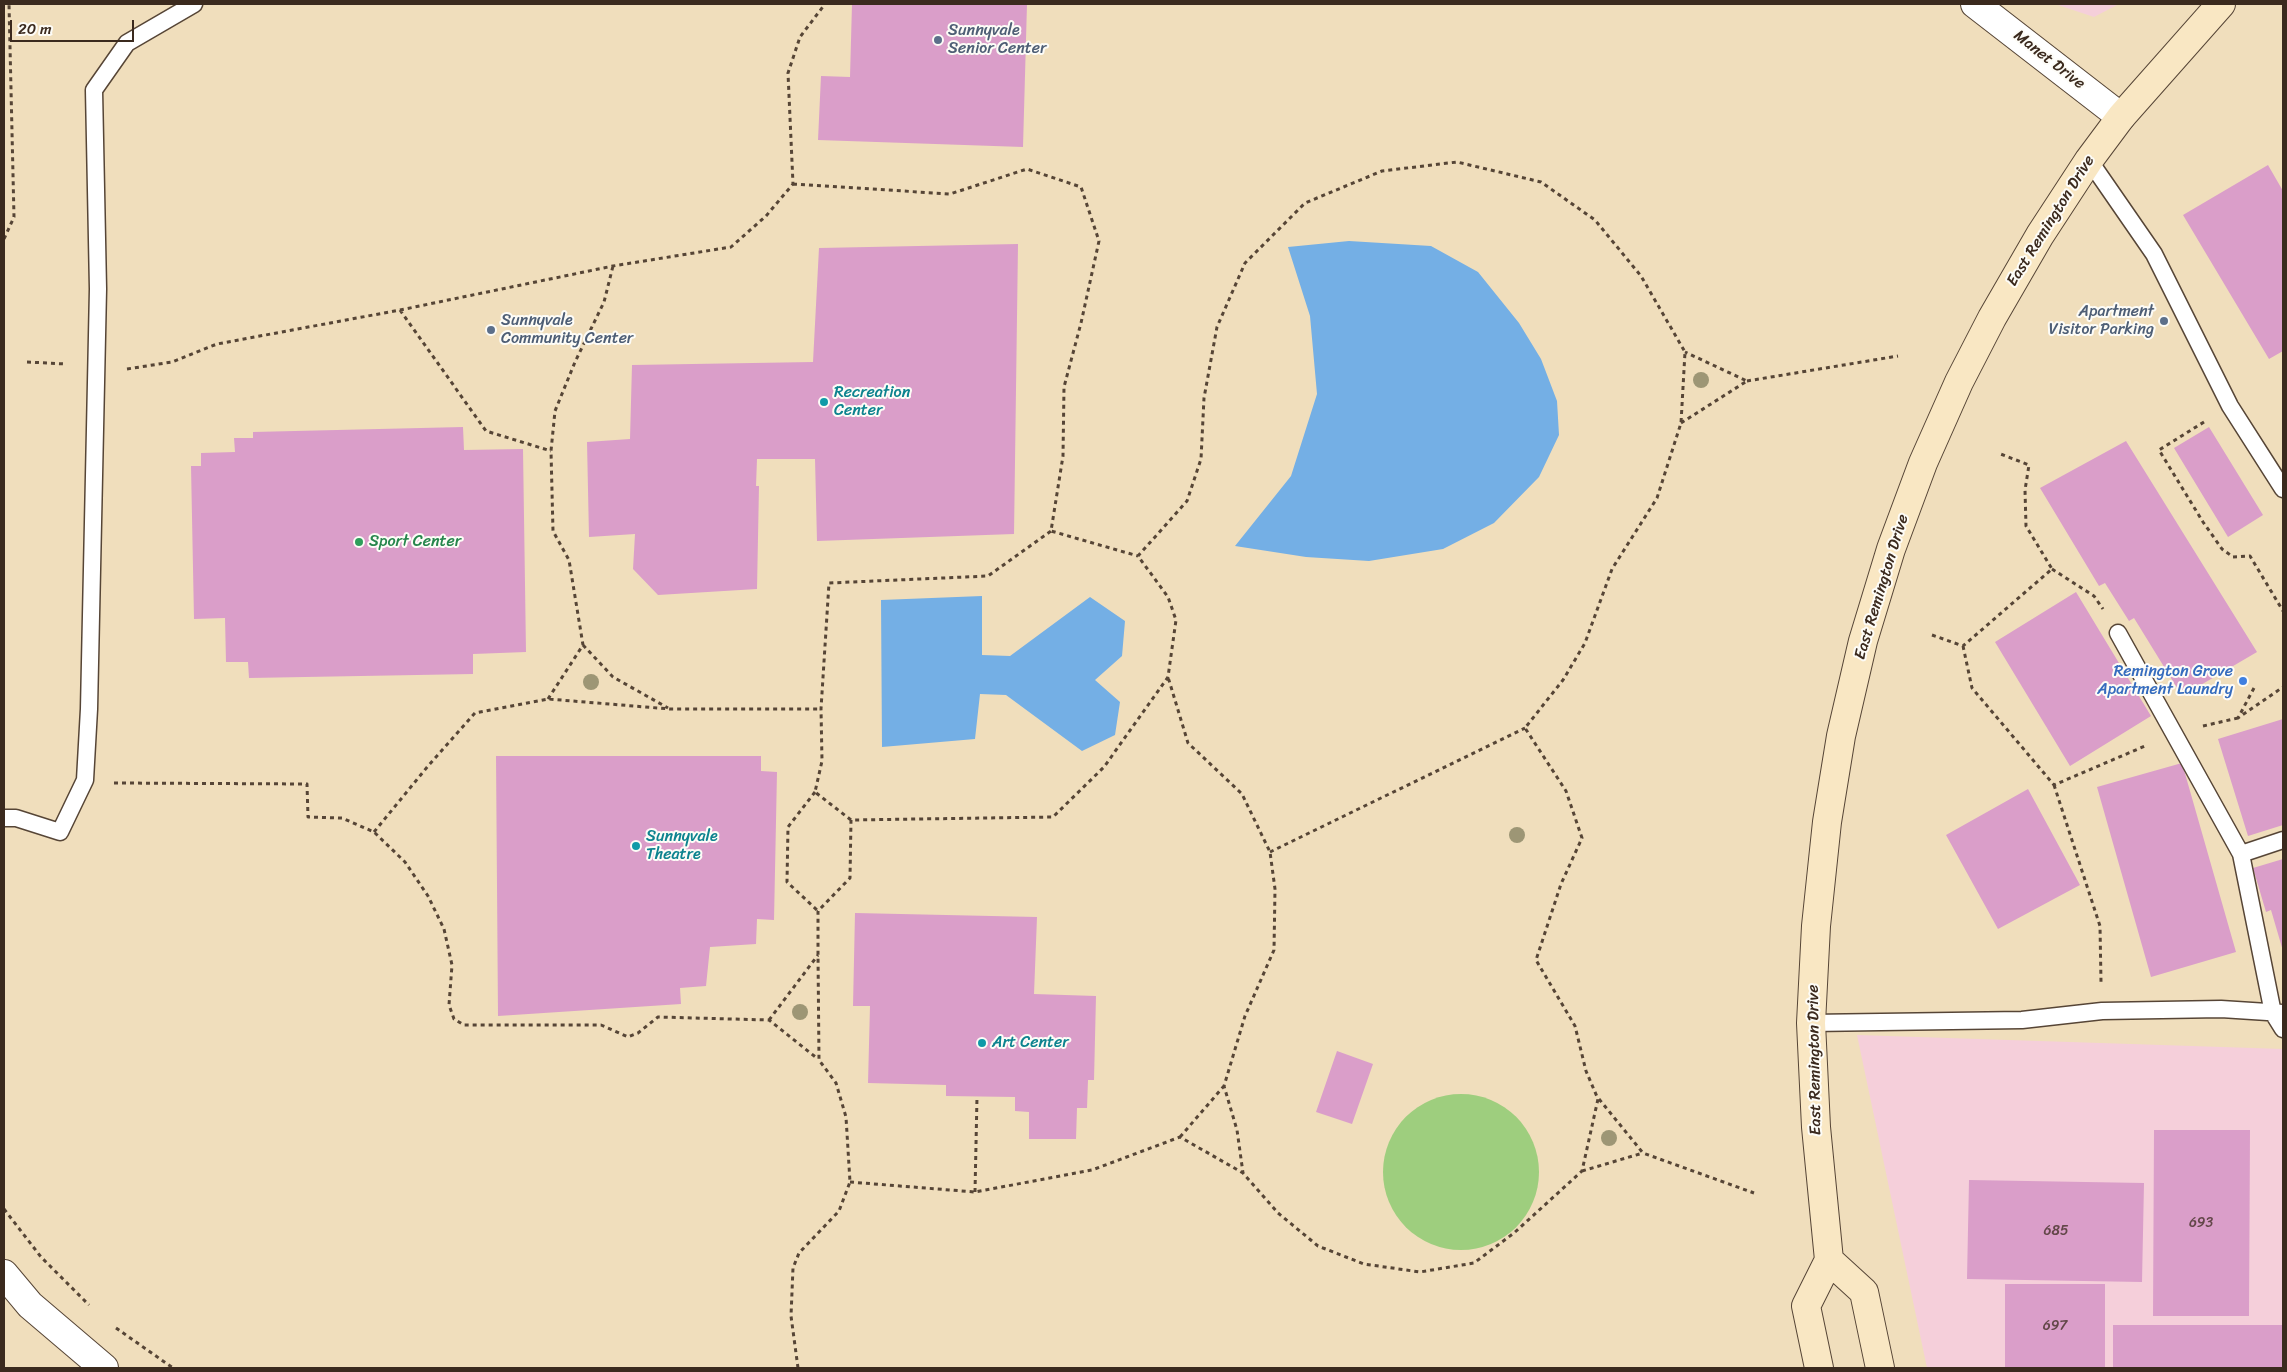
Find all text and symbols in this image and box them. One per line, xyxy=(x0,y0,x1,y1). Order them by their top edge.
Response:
scale bar xyxy=(12,10,136,42)
text: 20 m xyxy=(18,16,52,42)
place label: Sunnyvale Senior Center xyxy=(948,21,1047,59)
street label: Manet Drive xyxy=(2009,26,2089,94)
marker: Sunnyvale Senior Center xyxy=(932,34,944,46)
street label: East Remington Drive xyxy=(2003,152,2099,290)
place label: Apartment Visitor Parking xyxy=(2049,302,2154,340)
place label: Sunnyvale Community Center xyxy=(501,311,633,349)
marker: Apartment Visitor Parking xyxy=(2158,315,2170,327)
marker: Sunnyvale Community Center xyxy=(485,324,497,336)
place label: Recreation Center xyxy=(834,383,910,421)
marker: Recreation Center xyxy=(818,396,830,408)
street label: East Remington Drive xyxy=(1851,512,1913,662)
place label: Sport Center xyxy=(369,532,461,552)
marker: Sport Center xyxy=(353,536,365,548)
place label: Remington Grove Apartment Laundry xyxy=(2097,662,2233,700)
marker: Remington Grove Apartment Laundry xyxy=(2237,675,2249,687)
place label: Sunnyvale Theatre xyxy=(646,827,718,865)
marker: Sunnyvale Theatre xyxy=(630,840,642,852)
street label: East Remington Drive xyxy=(1804,985,1826,1135)
place label: Art Center xyxy=(992,1033,1069,1053)
marker: Art Center xyxy=(976,1037,988,1049)
house number: 693 xyxy=(2189,1215,2213,1231)
house number: 685 xyxy=(2044,1223,2068,1239)
house number: 697 xyxy=(2043,1318,2067,1334)

